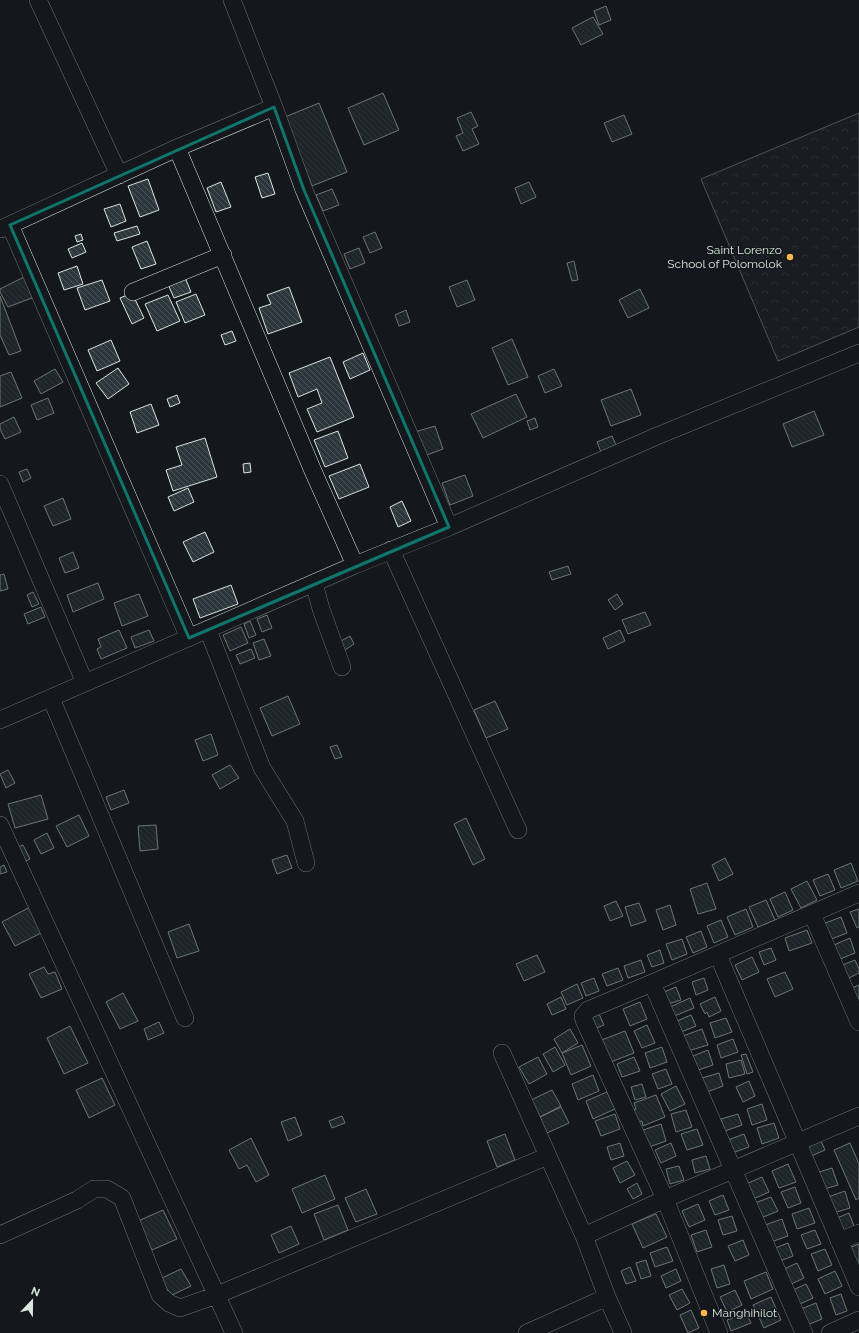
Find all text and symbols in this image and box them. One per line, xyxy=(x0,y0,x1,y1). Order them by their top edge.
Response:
place label: Saint Lorenzo School of Polomolok xyxy=(667,243,783,271)
marker: Saint Lorenzo School of Polomolok xyxy=(785,252,795,262)
north arrow xyxy=(12,1281,52,1321)
text: N xyxy=(29,1285,42,1300)
place label: Manghihilot xyxy=(712,1306,777,1320)
marker: Manghihilot xyxy=(699,1308,709,1318)

